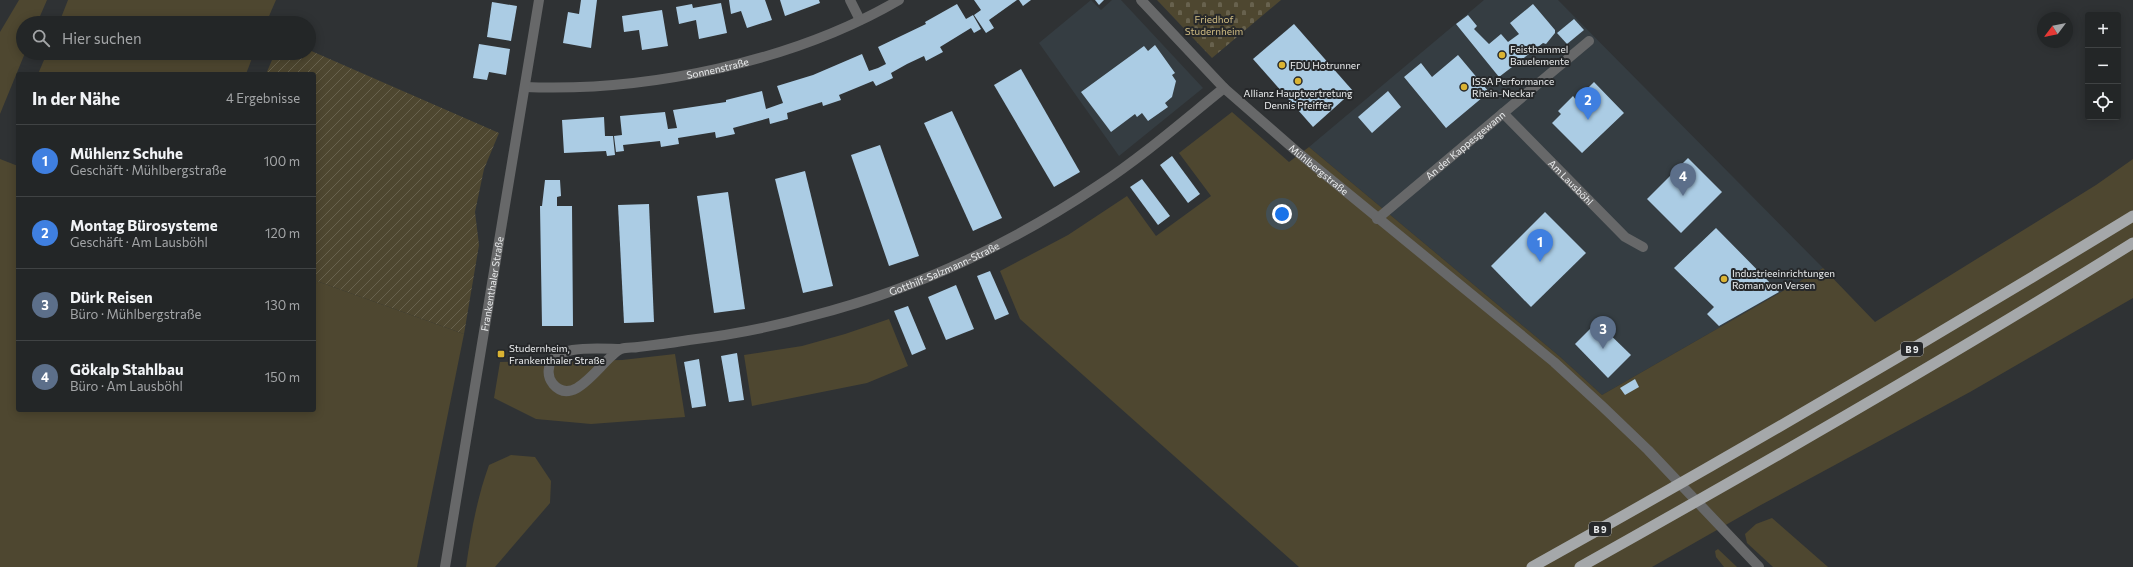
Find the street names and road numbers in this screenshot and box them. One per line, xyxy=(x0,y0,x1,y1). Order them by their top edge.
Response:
street label: Sonnenstraße xyxy=(685,55,750,81)
street label: An der Kappesgewann xyxy=(1423,108,1507,182)
street label: Mühlbergstraße xyxy=(1287,142,1351,197)
street label: Am Lausböhl xyxy=(1546,157,1596,207)
street label: Frankenthaler Straße xyxy=(478,236,506,332)
street label: Gotthilf-Salzmann-Straße xyxy=(887,239,1001,298)
road number: B 9 xyxy=(1901,342,1923,356)
road number: B 9 xyxy=(1589,522,1611,536)

